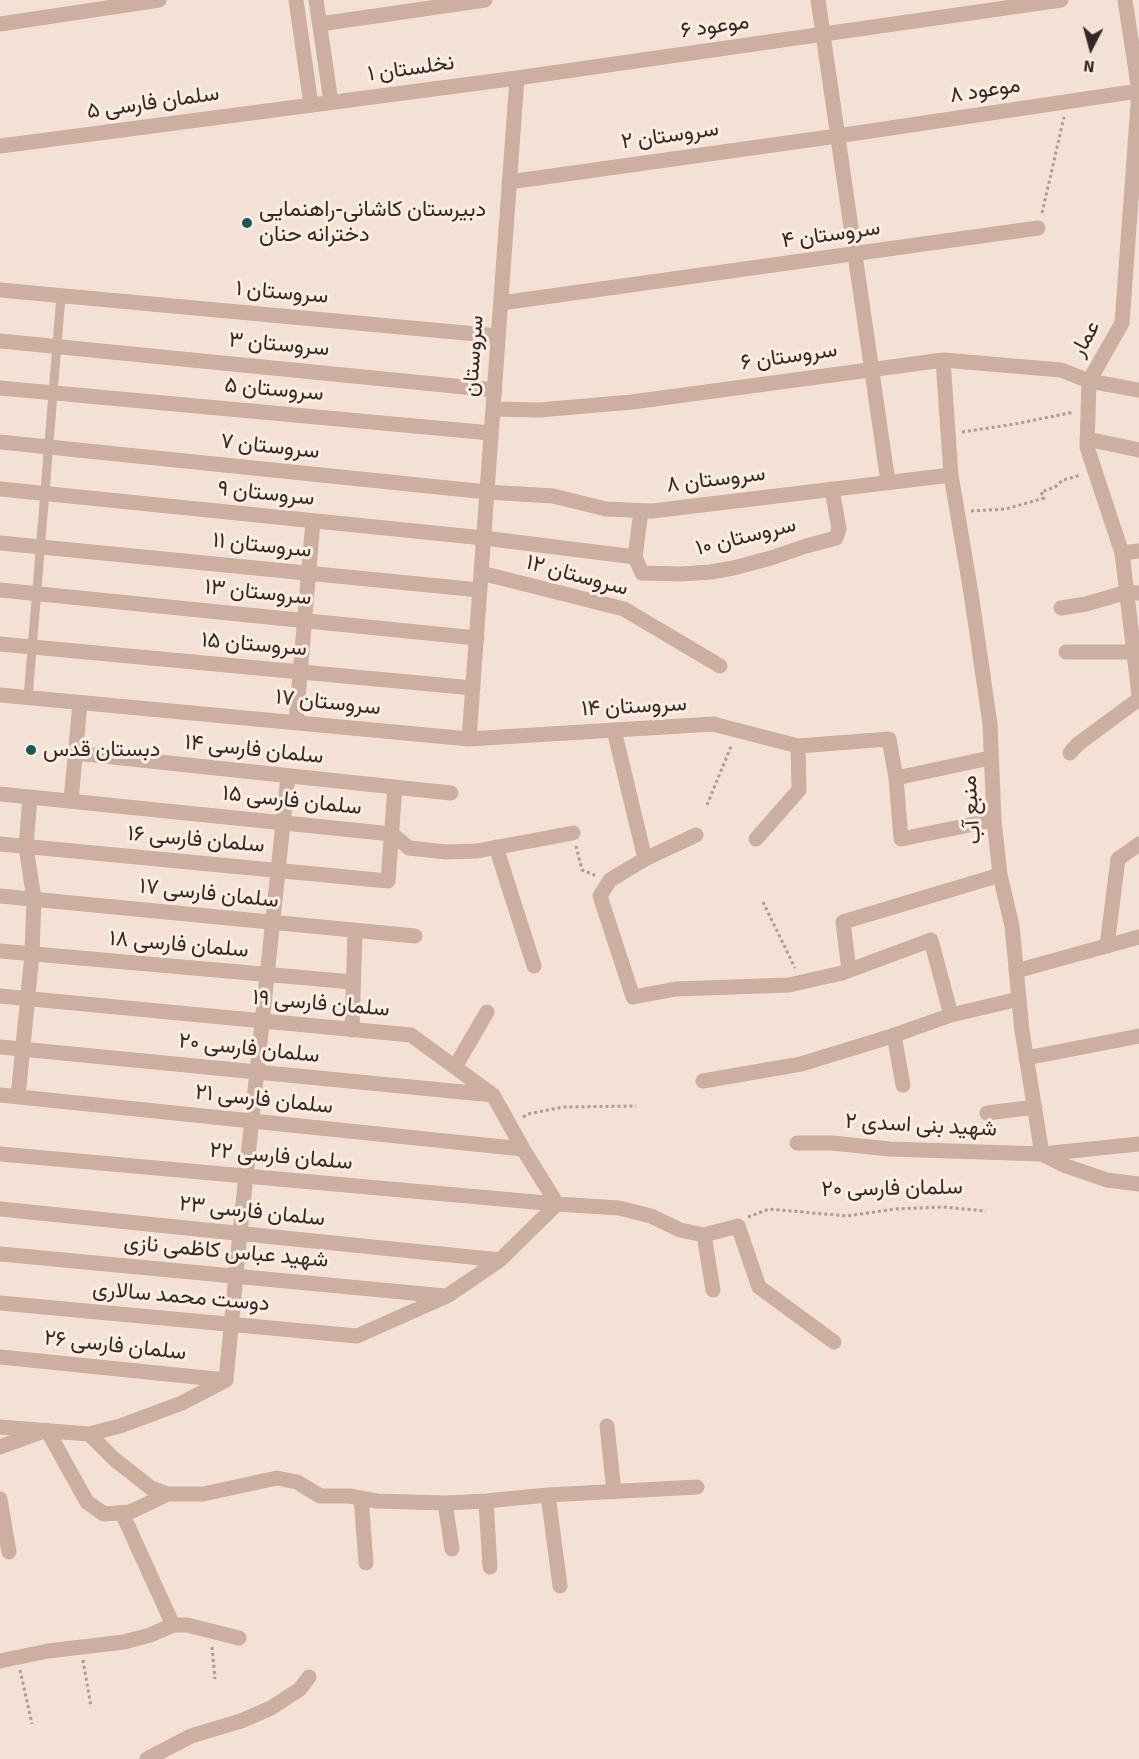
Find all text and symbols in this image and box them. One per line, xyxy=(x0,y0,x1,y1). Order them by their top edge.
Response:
street label: موعود ۶ xyxy=(679,9,751,45)
north arrow xyxy=(1061,18,1121,78)
street label: نخلستان ۱ xyxy=(366,50,456,88)
text: N xyxy=(1083,55,1096,76)
street label: موعود ۸ xyxy=(948,72,1022,110)
street label: سلمان فارسی ۵ xyxy=(85,81,221,125)
street label: سروستان ۲ xyxy=(620,116,720,156)
place label: دبیرستان کاشانی-راهنمایی دخترانه حنان xyxy=(259,197,486,248)
street label: سروستان ۴ xyxy=(780,215,882,255)
marker: دبیرستان کاشانی-راهنمایی دخترانه حنان xyxy=(240,216,254,230)
street label: سروستان ۱ xyxy=(235,276,329,310)
street label: سروستان xyxy=(458,314,490,398)
street label: عمار xyxy=(1065,316,1107,362)
street label: سروستان ۳ xyxy=(228,327,330,363)
street label: سروستان ۶ xyxy=(739,337,839,377)
street label: سروستان ۵ xyxy=(223,373,325,407)
street label: سروستان ۷ xyxy=(219,429,321,465)
street label: سروستان ۸ xyxy=(665,461,767,499)
street label: سروستان ۹ xyxy=(216,476,316,512)
street label: سروستان ۱۰ xyxy=(693,512,799,562)
street label: سروستان ۱۱ xyxy=(211,528,313,564)
street label: سروستان ۱۲ xyxy=(523,550,631,602)
street label: سروستان ۱۳ xyxy=(203,574,313,612)
street label: سروستان ۱۵ xyxy=(200,627,308,663)
street label: سروستان ۱۷ xyxy=(274,684,382,722)
street label: سروستان ۱۴ xyxy=(581,691,687,723)
street label: سلمان فارسی ۱۴ xyxy=(183,730,325,770)
place label: دبستان قدس xyxy=(43,737,160,763)
marker: دبستان قدس xyxy=(24,743,38,757)
street label: منبع آب xyxy=(956,775,988,845)
street label: سلمان فارسی ۱۵ xyxy=(221,781,363,821)
street label: سلمان فارسی ۱۶ xyxy=(126,821,266,859)
street label: سلمان فارسی ۱۷ xyxy=(138,874,280,914)
street label: سلمان فارسی ۱۸ xyxy=(108,926,250,964)
street label: سلمان فارسی ۱۹ xyxy=(251,985,391,1023)
street label: سلمان فارسی ۲۰ xyxy=(177,1028,321,1070)
street label: سلمان فارسی ۲۱ xyxy=(194,1080,334,1120)
street label: شهید بنی اسدی ۲ xyxy=(844,1109,998,1143)
street label: سلمان فارسی ۲۲ xyxy=(208,1138,354,1176)
street label: سلمان فارسی ۲۰ xyxy=(821,1175,963,1203)
street label: سلمان فارسی ۲۳ xyxy=(178,1191,326,1233)
street label: شهید عباس کاظمی نازی xyxy=(122,1230,330,1274)
street label: دوست محمد سالاری xyxy=(91,1276,271,1318)
street label: سلمان فارسی ۲۶ xyxy=(43,1325,187,1367)

